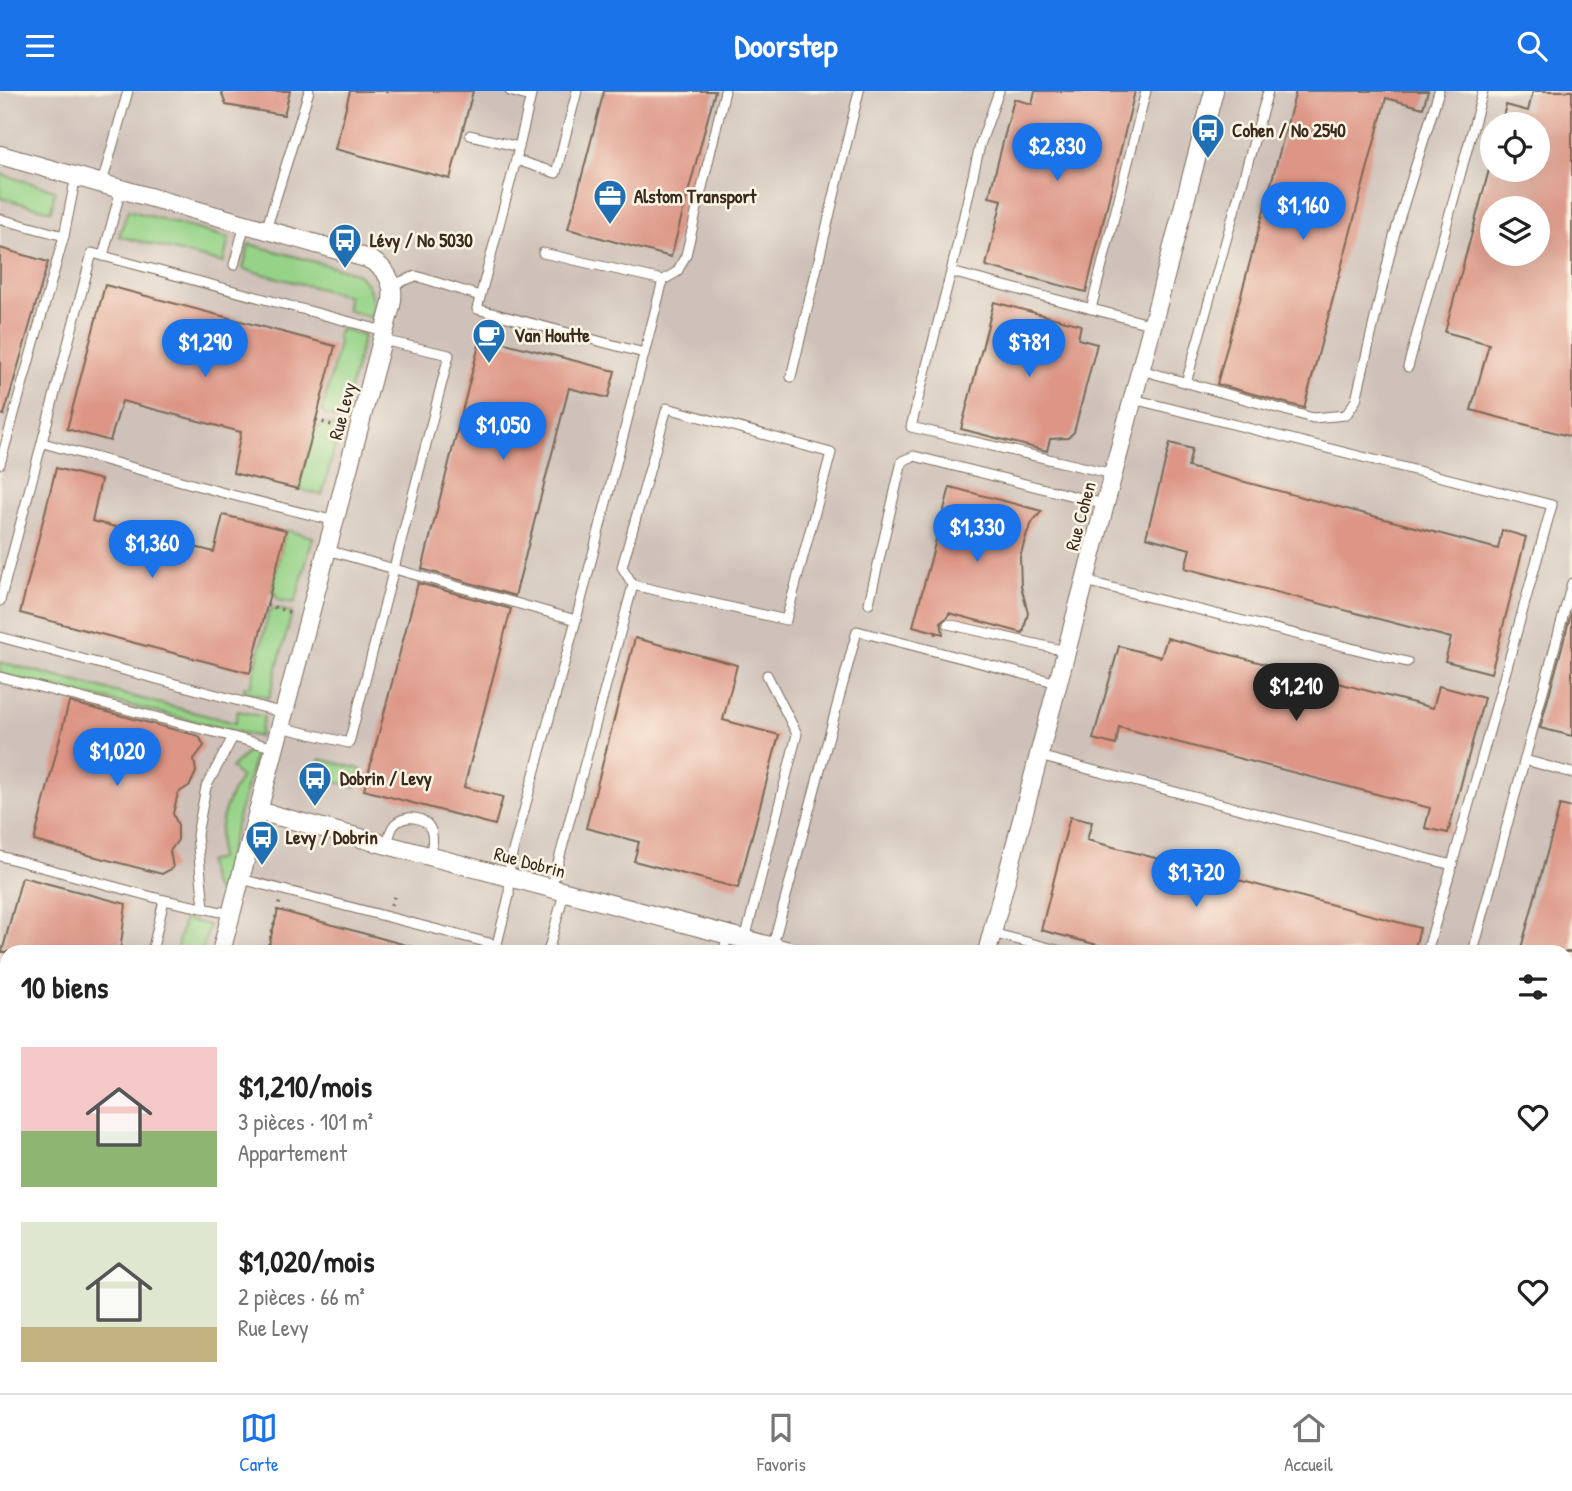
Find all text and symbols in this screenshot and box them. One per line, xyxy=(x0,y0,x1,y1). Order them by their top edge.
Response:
text: Doorstep xyxy=(734,24,838,67)
icon: menu xyxy=(21,27,59,65)
icon: search xyxy=(1513,27,1551,65)
bus stop icon: Cohen / No 2540 xyxy=(1189,111,1227,160)
map controls xyxy=(1480,112,1550,266)
button: locate xyxy=(1480,112,1550,182)
place label: Cohen / No 2540 xyxy=(1232,117,1346,143)
pin: $2,830 xyxy=(1000,123,1114,183)
text: $2,830 xyxy=(1028,130,1086,161)
office icon: Alstom Transport xyxy=(591,177,629,226)
place label: Alstom Transport xyxy=(634,183,758,210)
pin: $1,160 xyxy=(1246,183,1360,242)
text: $1,160 xyxy=(1277,189,1329,220)
button: layers xyxy=(1480,196,1550,266)
bus stop icon: Lévy / No 5030 xyxy=(326,221,364,270)
place label: Lévy / No 5030 xyxy=(370,227,473,254)
cafe icon: Van Houtte xyxy=(470,316,508,365)
pin: $1,290 xyxy=(148,320,262,379)
pin: $781 xyxy=(988,320,1070,379)
place label: Van Houtte xyxy=(514,322,590,348)
text: $1,290 xyxy=(178,326,232,357)
text: $781 xyxy=(1008,326,1050,357)
street label: Rue Levy xyxy=(322,379,362,443)
pin: $1,050 xyxy=(446,403,560,462)
text: $1,050 xyxy=(476,409,531,440)
street label: Rue Cohen xyxy=(1058,479,1102,553)
pin: $1,330 xyxy=(920,505,1034,564)
text: $1,330 xyxy=(949,511,1005,542)
pin: $1,360 xyxy=(95,521,209,580)
text: $1,360 xyxy=(125,527,179,558)
pin: $1,210 xyxy=(1239,663,1353,723)
text: $1,210 xyxy=(1269,670,1323,701)
pin: $1,020 xyxy=(60,729,174,788)
text: $1,020 xyxy=(89,735,145,766)
bus stop icon: Dobrin / Levy xyxy=(296,759,334,808)
place label: Dobrin / Levy xyxy=(340,765,432,792)
bus stop icon: Levy / Dobrin xyxy=(243,818,281,867)
place label: Levy / Dobrin xyxy=(286,824,378,851)
street label: Rue Dobrin xyxy=(491,840,569,884)
pin: $1,720 xyxy=(1139,849,1253,909)
text: $1,720 xyxy=(1167,856,1225,887)
text: 10 biens xyxy=(21,967,108,1007)
icon: filters xyxy=(1514,968,1552,1006)
text: $1,210/mois xyxy=(238,1066,372,1106)
icon: home xyxy=(77,1075,161,1159)
icon: heart xyxy=(1514,1098,1552,1136)
text: 3 pièces · 101 m² xyxy=(238,1106,373,1137)
text: Appartement xyxy=(238,1137,347,1168)
text: $1,020/mois xyxy=(238,1241,375,1281)
icon: home xyxy=(77,1250,161,1334)
icon: heart xyxy=(1514,1273,1552,1311)
text: 2 pièces · 66 m² xyxy=(238,1281,365,1312)
text: Rue Levy xyxy=(238,1312,309,1343)
tab: Carte xyxy=(239,1409,279,1477)
tab: Favoris xyxy=(757,1409,806,1477)
tab: Accueil xyxy=(1284,1409,1333,1477)

